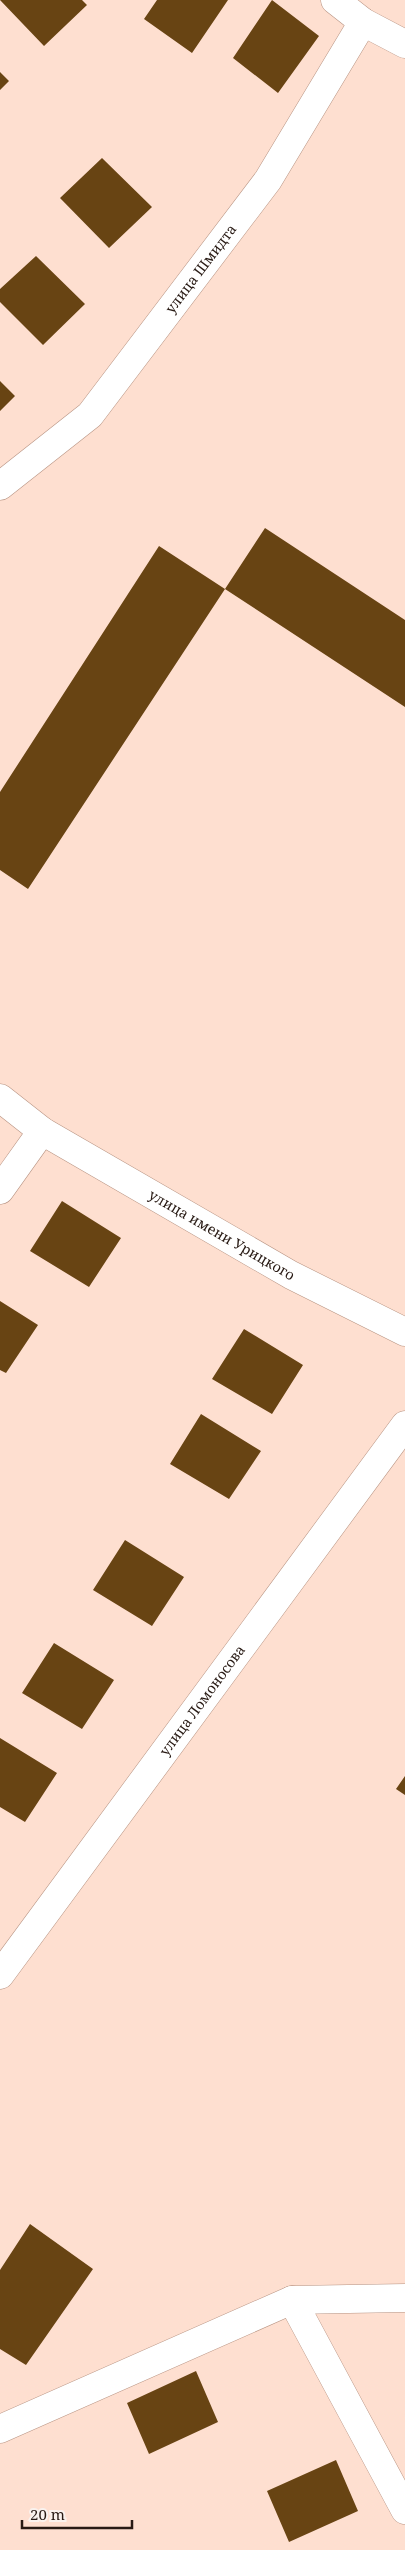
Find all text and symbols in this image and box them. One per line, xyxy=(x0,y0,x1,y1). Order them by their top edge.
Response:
street label: улица Шмидта xyxy=(160,220,240,317)
street label: улица имени Урицкого xyxy=(145,1185,298,1284)
street label: улица Ломоносова xyxy=(155,1641,249,1759)
scale bar xyxy=(22,2498,132,2530)
text: 20 m xyxy=(30,2504,65,2524)

